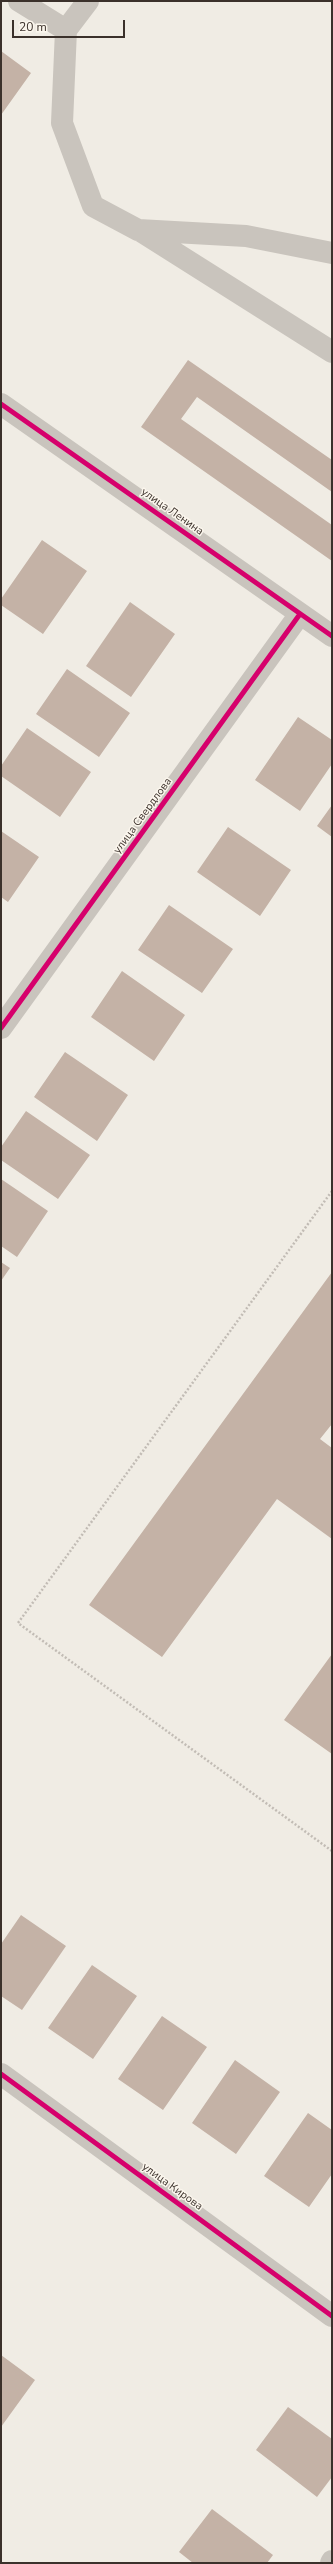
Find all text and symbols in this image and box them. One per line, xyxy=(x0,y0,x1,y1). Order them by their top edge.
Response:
scale bar xyxy=(14,12,127,38)
text: 20 m xyxy=(19,19,47,35)
street label: улица Ленина xyxy=(138,486,206,538)
street label: улица Свердлова xyxy=(111,776,175,856)
street label: улица Кирова xyxy=(139,2161,205,2213)

